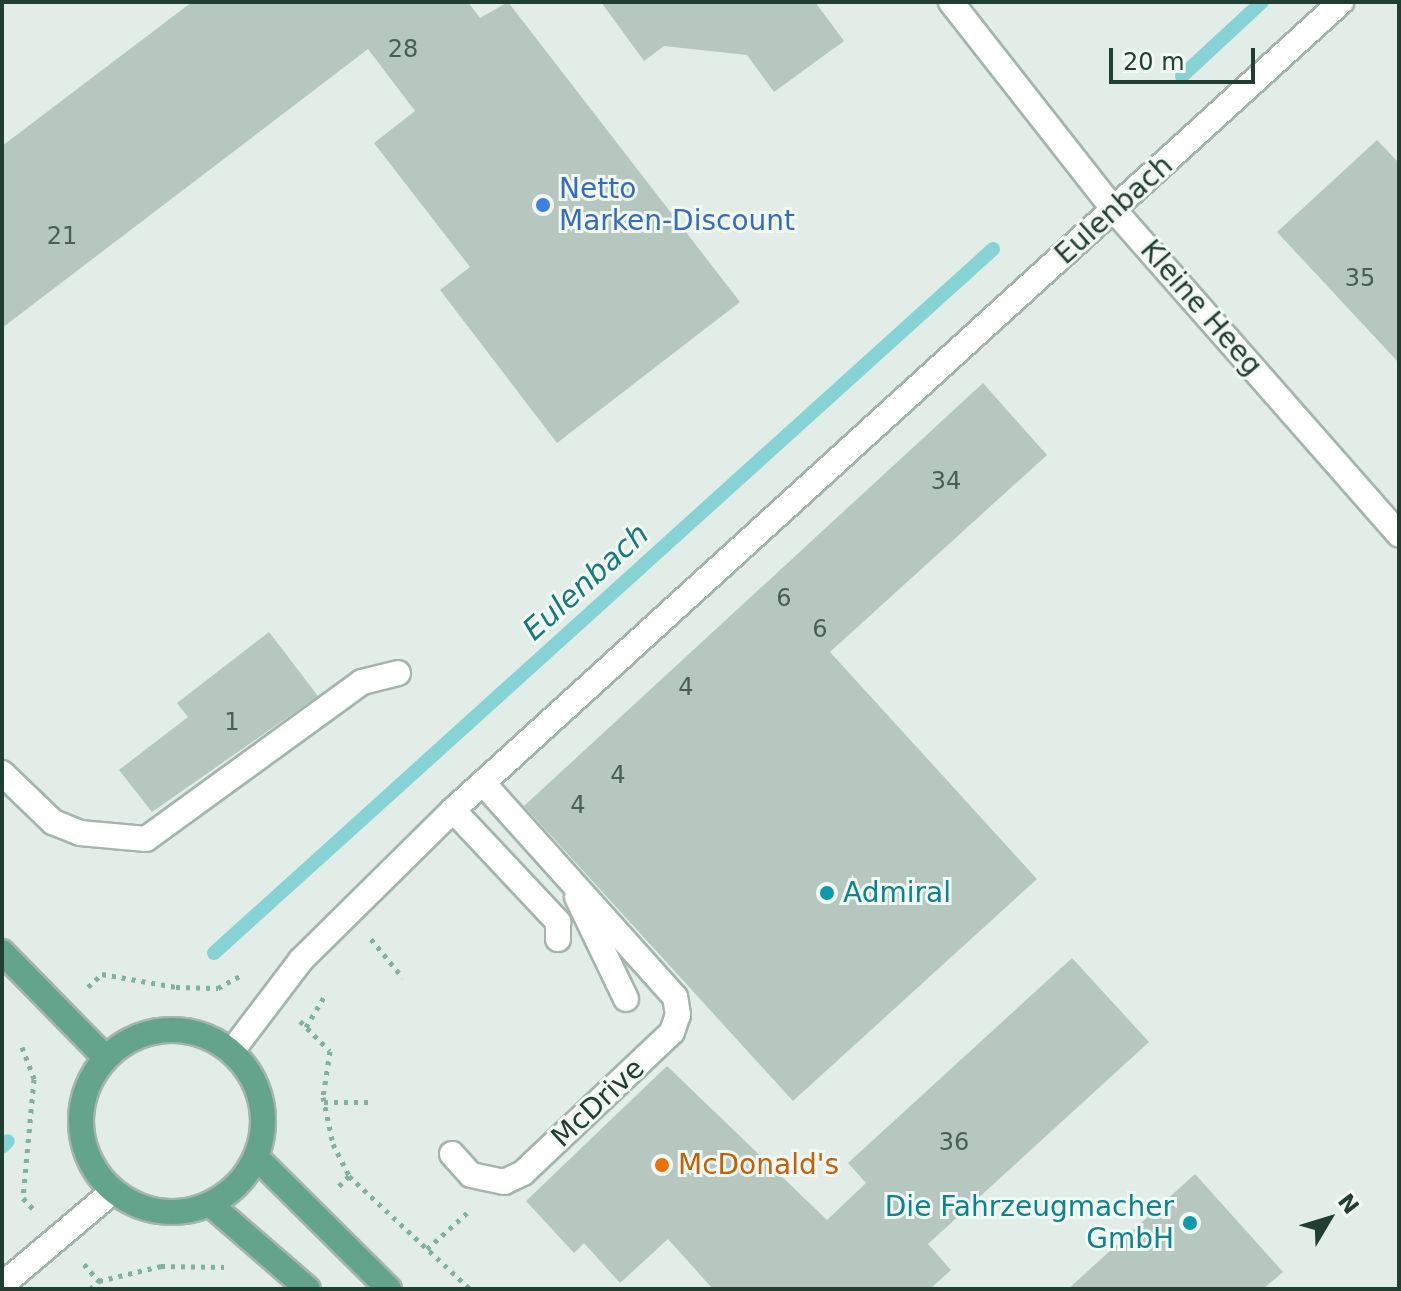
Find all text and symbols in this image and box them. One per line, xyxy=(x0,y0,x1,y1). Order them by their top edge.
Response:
scale bar xyxy=(1113,32,1259,82)
house number: 28 xyxy=(388,36,418,64)
text: 20 m xyxy=(1123,48,1185,76)
street label: Eulenbach xyxy=(1048,149,1180,271)
place label: Netto Marken-Discount xyxy=(559,172,795,238)
marker: Netto Marken-Discount xyxy=(534,196,552,214)
house number: 21 xyxy=(47,223,77,251)
street label: Kleine Heeg xyxy=(1133,233,1269,383)
house number: 35 xyxy=(1345,265,1375,293)
house number: 34 xyxy=(931,468,961,496)
water label: Eulenbach xyxy=(516,516,656,648)
house number: 6 xyxy=(776,585,792,613)
house number: 6 xyxy=(812,616,828,644)
house number: 4 xyxy=(678,674,694,702)
house number: 1 xyxy=(224,709,240,737)
house number: 4 xyxy=(610,762,626,790)
house number: 4 xyxy=(570,792,586,820)
place label: Admiral xyxy=(843,876,951,910)
marker: Admiral xyxy=(818,884,836,902)
street label: McDrive xyxy=(545,1052,651,1154)
house number: 36 xyxy=(939,1129,969,1157)
place label: McDonald's xyxy=(678,1148,839,1182)
marker: McDonald's xyxy=(653,1156,671,1174)
north arrow xyxy=(1289,1179,1369,1259)
text: N xyxy=(1333,1189,1364,1219)
place label: Die Fahrzeugmacher GmbH xyxy=(885,1190,1174,1256)
marker: Die Fahrzeugmacher GmbH xyxy=(1181,1214,1199,1232)

